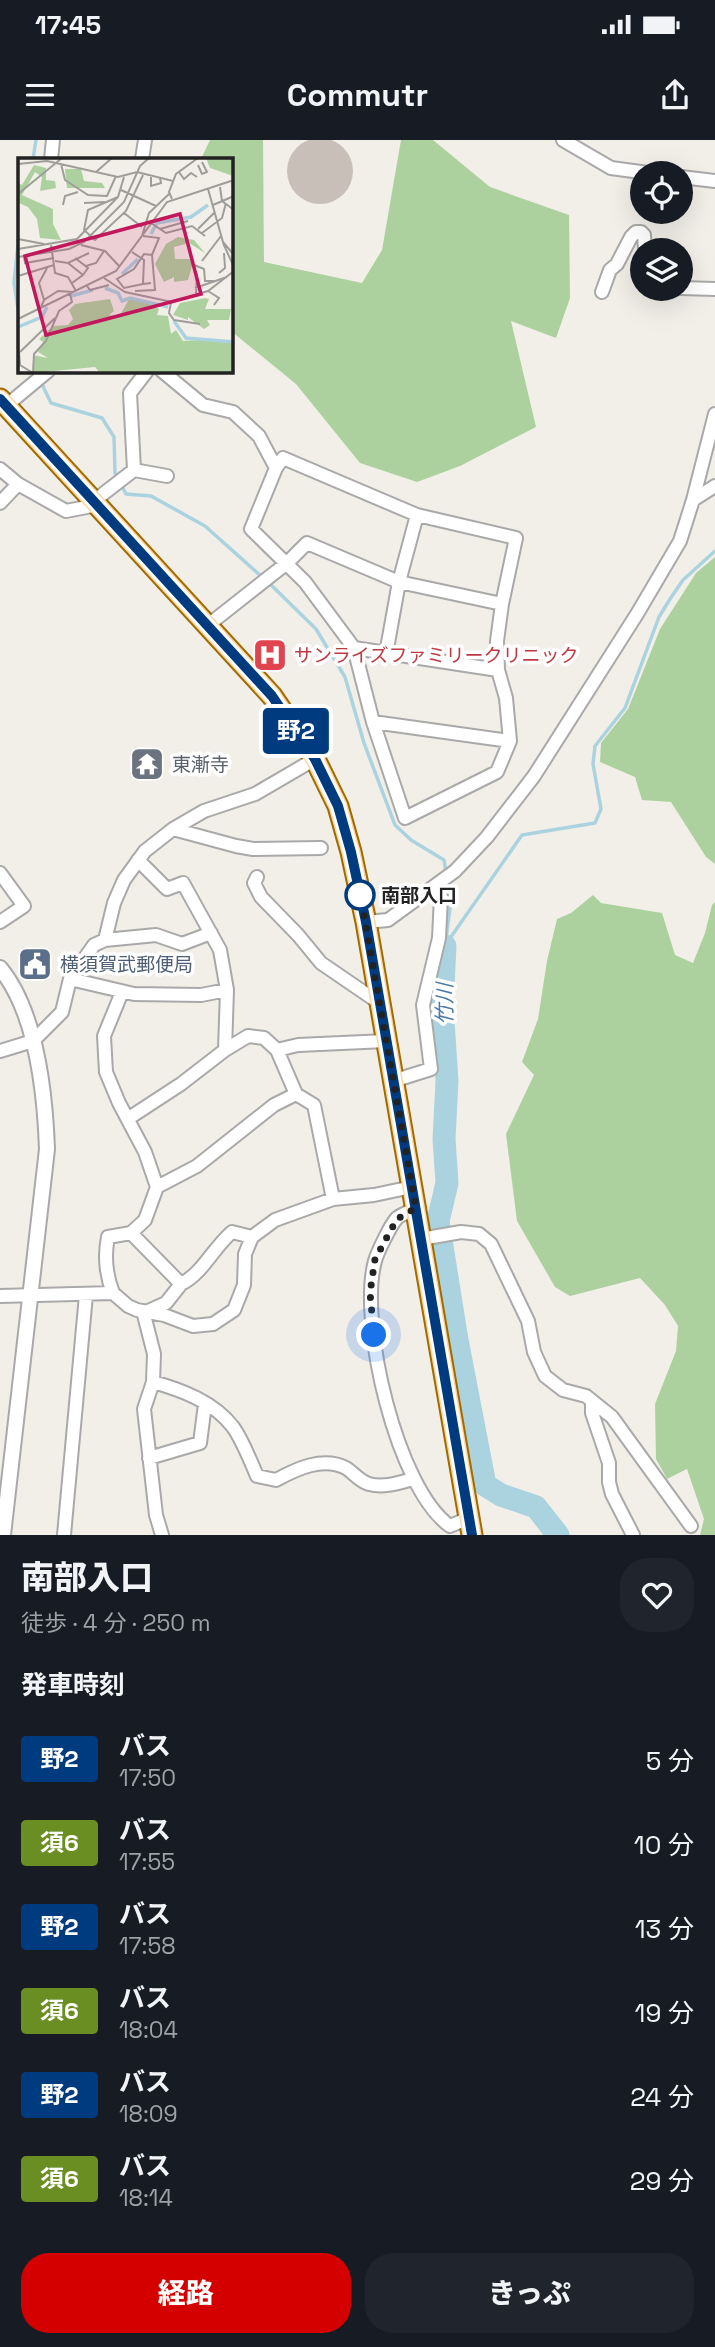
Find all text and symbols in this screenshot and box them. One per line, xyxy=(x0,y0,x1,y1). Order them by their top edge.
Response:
text: 17:45 xyxy=(35,8,101,42)
text: Commutr xyxy=(287,75,428,115)
icon: menu xyxy=(21,76,59,114)
icon: share xyxy=(656,76,694,114)
inset map xyxy=(18,158,233,373)
map controls xyxy=(630,161,693,301)
button: locate xyxy=(630,161,693,224)
button: layers xyxy=(630,238,693,301)
hospital icon: サンライズファミリークリニック xyxy=(251,636,289,674)
place label: サンライズファミリークリニック xyxy=(294,643,578,668)
line badge: 野2 xyxy=(264,708,328,754)
text: 野2 xyxy=(277,715,315,746)
temple icon: 東漸寺 xyxy=(128,745,166,783)
place label: 東漸寺 xyxy=(172,752,229,777)
marker: 南部入口 xyxy=(345,880,375,910)
place label: 南部入口 xyxy=(381,883,457,908)
public building icon: 横須賀武郵便局 xyxy=(16,945,54,983)
place label: 横須賀武郵便局 xyxy=(60,952,193,977)
water label: 竹川 xyxy=(431,981,458,1025)
your location xyxy=(356,1317,391,1352)
text: 南部入口 xyxy=(21,1557,153,1599)
button: heart xyxy=(620,1558,694,1632)
text: 徒歩 · 4 分 · 250 m xyxy=(21,1608,211,1638)
text: 発車時刻 xyxy=(21,1668,125,1702)
text: バス xyxy=(119,1729,171,1763)
text: 野2 xyxy=(40,1743,79,1774)
text: 5 分 xyxy=(646,1744,694,1778)
text: 17:50 xyxy=(119,1763,176,1793)
text: バス xyxy=(119,1813,171,1847)
text: 須6 xyxy=(40,1827,79,1858)
text: 10 分 xyxy=(634,1828,694,1862)
text: 17:55 xyxy=(119,1847,175,1877)
text: バス xyxy=(119,1897,171,1931)
text: 野2 xyxy=(40,1911,79,1942)
text: 13 分 xyxy=(635,1912,694,1946)
text: 17:58 xyxy=(119,1931,176,1961)
text: バス xyxy=(119,1981,171,2015)
text: 須6 xyxy=(40,1995,79,2026)
text: 19 分 xyxy=(635,1996,694,2030)
text: 18:04 xyxy=(119,2015,178,2045)
text: バス xyxy=(119,2065,171,2099)
text: 野2 xyxy=(40,2079,79,2110)
text: 24 分 xyxy=(630,2080,694,2114)
text: 18:09 xyxy=(119,2099,178,2129)
text: バス xyxy=(119,2149,171,2183)
text: 須6 xyxy=(40,2163,79,2194)
text: 29 分 xyxy=(630,2164,694,2198)
text: 18:14 xyxy=(119,2183,173,2213)
button: 経路 xyxy=(21,2253,351,2333)
button: きっぷ xyxy=(365,2253,694,2333)

